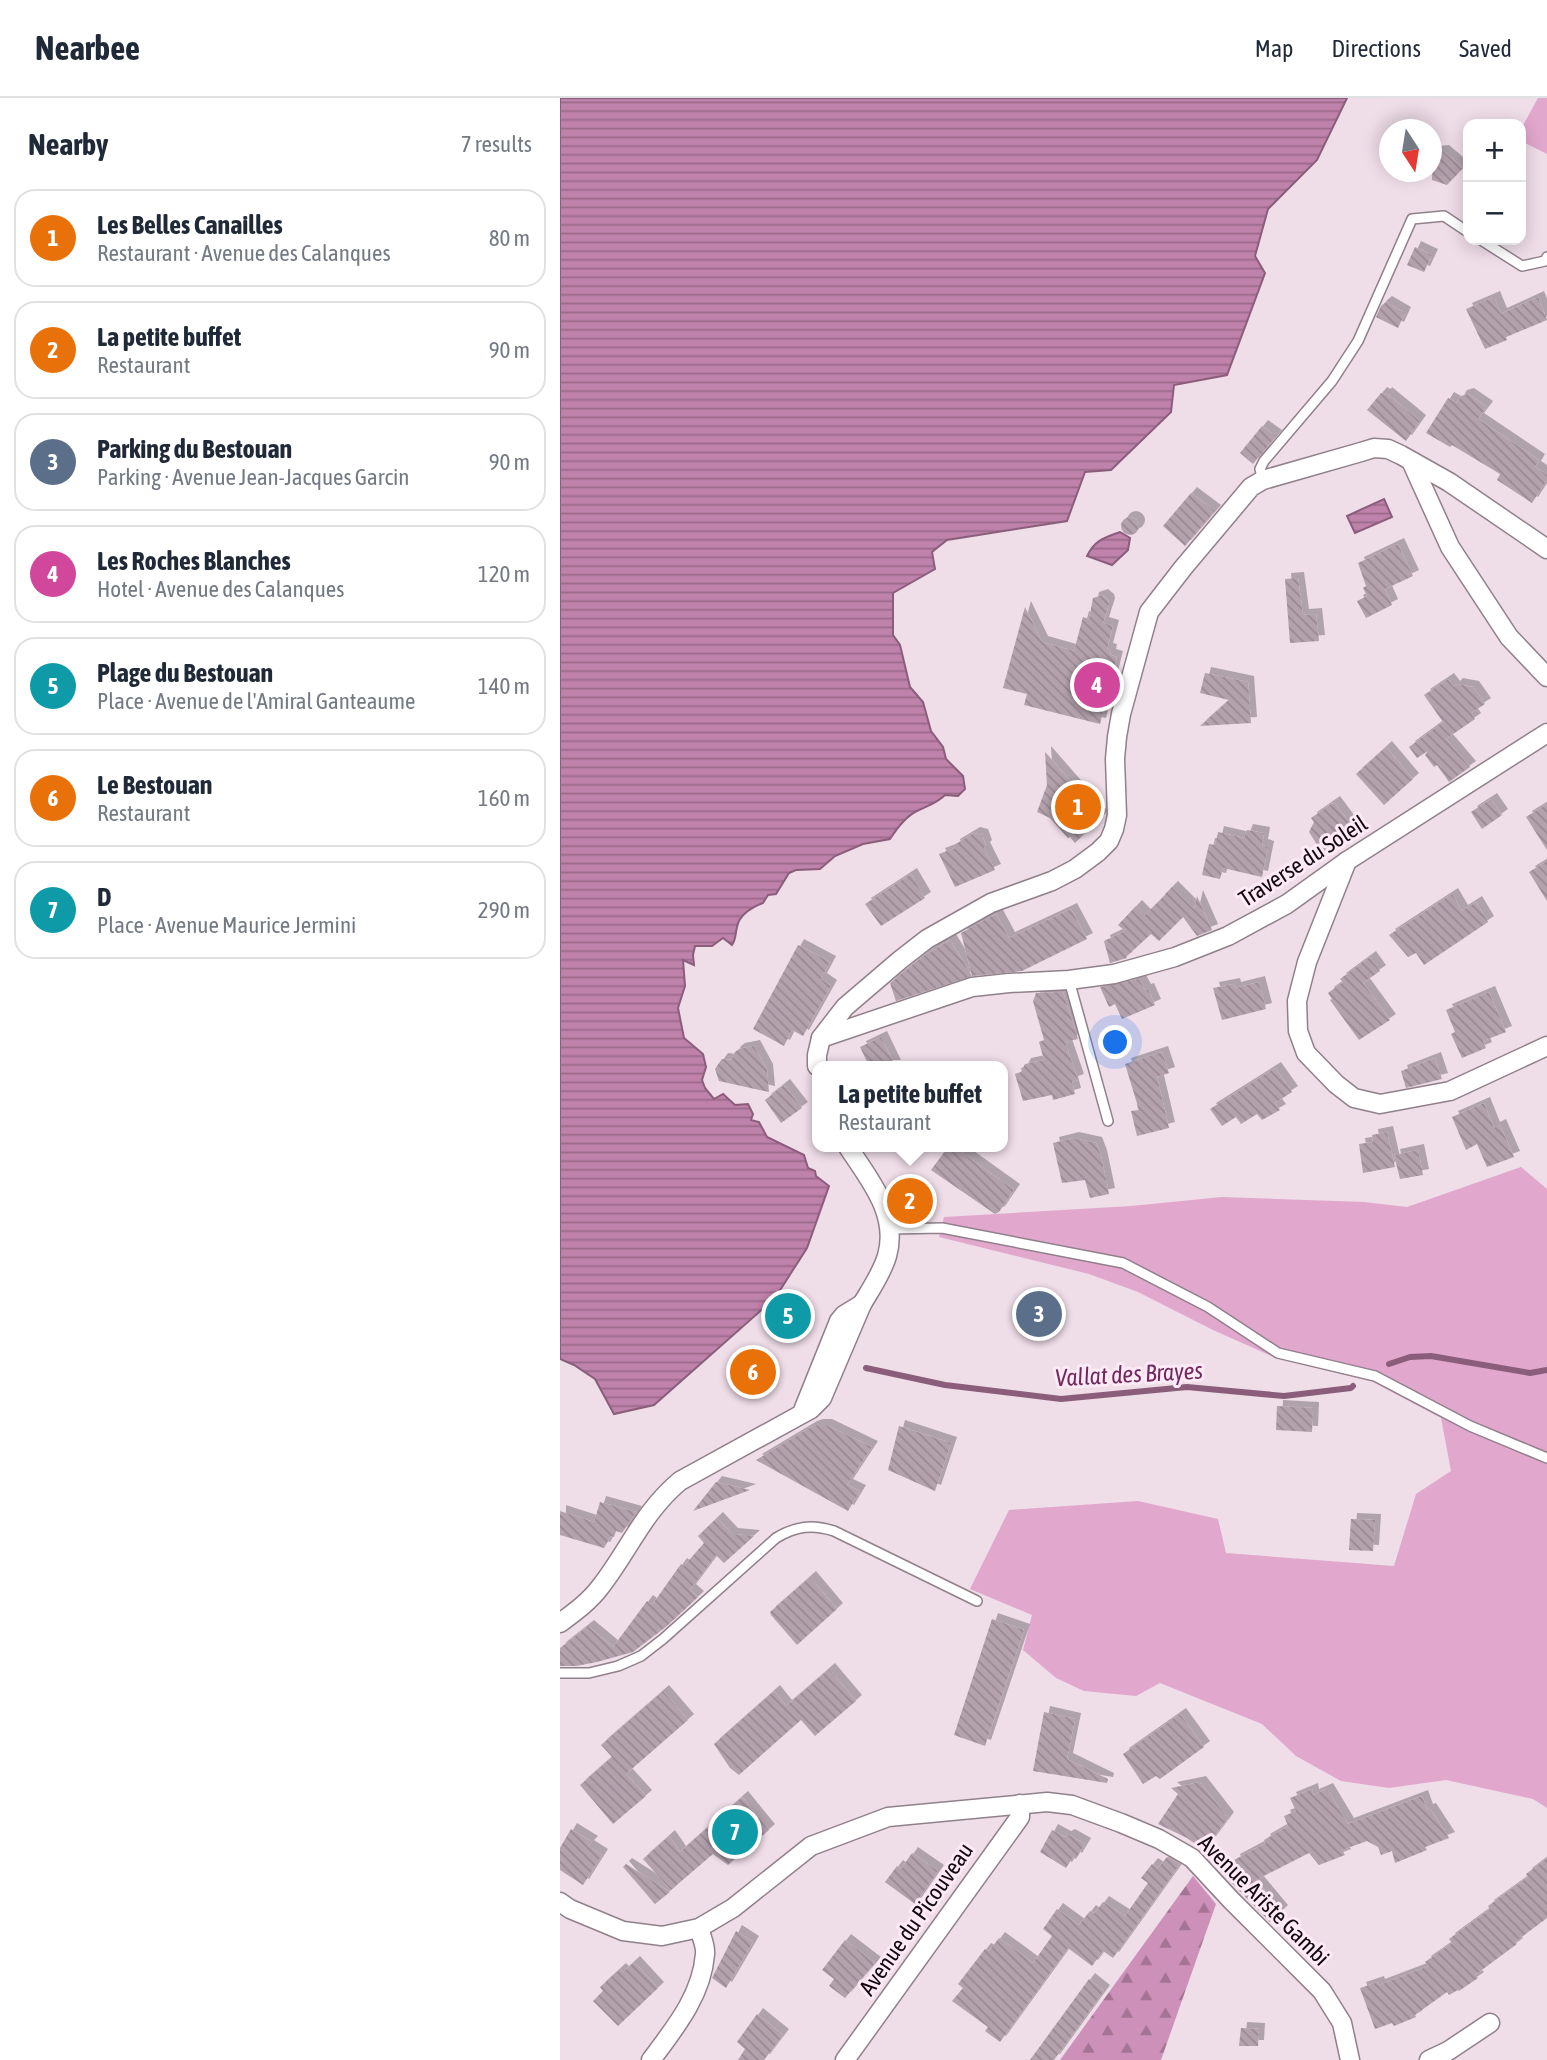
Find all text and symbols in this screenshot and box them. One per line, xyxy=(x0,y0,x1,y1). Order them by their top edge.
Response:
text: Nearbee xyxy=(35,29,140,67)
text: Map xyxy=(1255,35,1293,62)
text: Directions xyxy=(1331,35,1421,62)
text: Saved xyxy=(1459,35,1512,62)
north arrow xyxy=(1379,119,1442,182)
map controls xyxy=(1463,119,1526,245)
button: + xyxy=(1463,119,1526,182)
text: Nearby xyxy=(28,127,108,161)
text: 7 results xyxy=(461,131,532,157)
button: − xyxy=(1463,182,1526,245)
text: Les Belles Canailles xyxy=(97,210,283,240)
text: 1 xyxy=(48,225,58,251)
text: 80 m xyxy=(489,225,530,251)
text: Restaurant · Avenue des Calanques xyxy=(97,240,391,266)
text: La petite buffet xyxy=(97,322,241,352)
text: 2 xyxy=(48,337,58,363)
text: 90 m xyxy=(489,337,530,363)
text: Restaurant xyxy=(97,352,190,378)
text: Parking du Bestouan xyxy=(97,434,292,464)
text: 3 xyxy=(48,449,58,475)
text: 90 m xyxy=(489,449,530,475)
text: Parking · Avenue Jean-Jacques Garcin xyxy=(97,464,409,490)
text: Les Roches Blanches xyxy=(97,546,291,576)
text: 4 xyxy=(48,561,58,587)
text: 120 m xyxy=(478,561,530,587)
text: Hotel · Avenue des Calanques xyxy=(97,576,344,602)
text: Plage du Bestouan xyxy=(97,658,273,688)
pin: 4 xyxy=(1074,659,1120,711)
text: 5 xyxy=(48,673,58,699)
text: 140 m xyxy=(478,673,530,699)
text: Place · Avenue de l'Amiral Ganteaume xyxy=(97,688,415,714)
text: Le Bestouan xyxy=(97,770,212,800)
pin: 1 xyxy=(1055,781,1101,833)
text: 6 xyxy=(48,785,58,811)
text: 160 m xyxy=(478,785,530,811)
text: Restaurant xyxy=(97,800,190,826)
street label: Traverse du Soleil xyxy=(1234,810,1372,912)
text: D xyxy=(97,882,112,912)
text: 7 xyxy=(48,897,58,923)
text: 290 m xyxy=(478,897,530,923)
text: Place · Avenue Maurice Jermini xyxy=(97,912,356,938)
your location xyxy=(1098,1025,1132,1059)
popup xyxy=(812,1061,1008,1152)
text: La petite buffet xyxy=(838,1079,982,1109)
text: Restaurant xyxy=(838,1109,931,1135)
pin: 2 xyxy=(887,1175,933,1227)
pin: 3 xyxy=(1016,1288,1062,1340)
pin: 5 xyxy=(765,1290,811,1342)
pin: 6 xyxy=(730,1346,776,1398)
water label: Vallat des Brayes xyxy=(1054,1357,1204,1391)
pin: 7 xyxy=(712,1806,758,1858)
street label: Avenue Ariste Gambi xyxy=(1193,1829,1335,1971)
street label: Avenue du Picouveau xyxy=(854,1838,978,2000)

